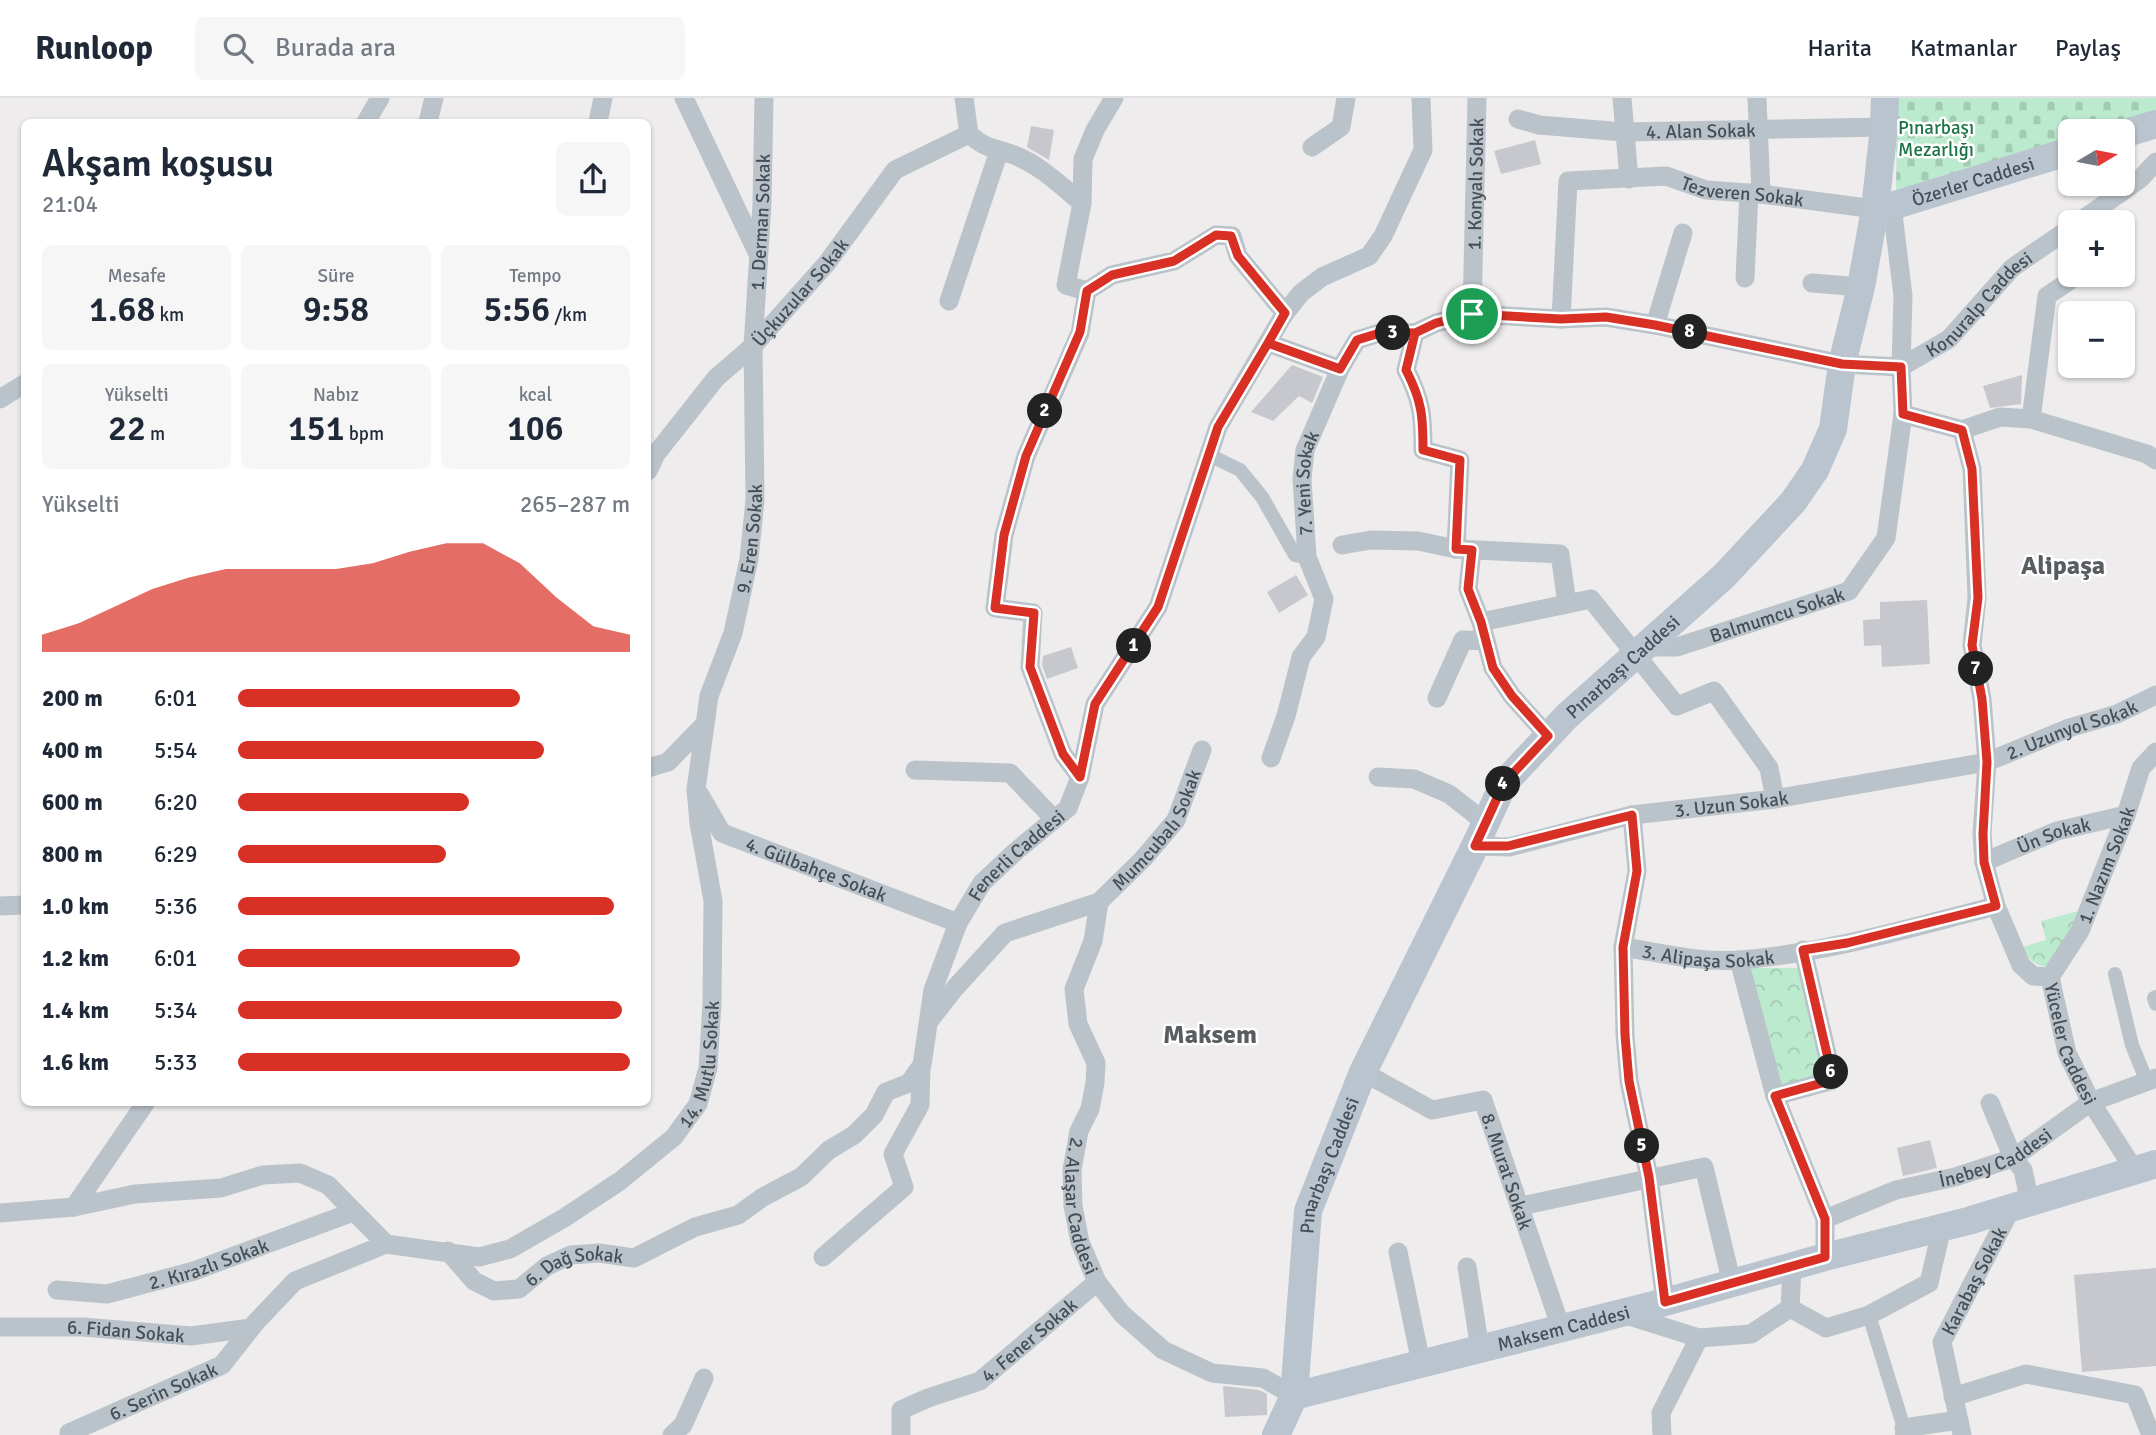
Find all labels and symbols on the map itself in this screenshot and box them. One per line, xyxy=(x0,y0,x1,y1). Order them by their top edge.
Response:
park label: Pınarbaşı Mezarlığı xyxy=(1898,116,1974,162)
street label: 1. Konyalı Sokak xyxy=(1462,117,1490,251)
street label: 4. Alan Sokak xyxy=(1646,118,1756,145)
north arrow xyxy=(2058,119,2135,196)
street label: Özerler Caddesi xyxy=(1909,152,2038,212)
street label: 1. Derman Sokak xyxy=(746,153,776,291)
street label: Tezveren Sokak xyxy=(1678,171,1805,213)
street label: Üçkuzular Sokak xyxy=(747,233,854,352)
street label: Konuralp Caddesi xyxy=(1922,247,2037,363)
pin xyxy=(1442,284,1502,344)
pin: 8 xyxy=(1672,314,1708,350)
pin: 3 xyxy=(1376,316,1410,350)
pin: 2 xyxy=(1028,394,1062,428)
street label: 7. Yeni Sokak xyxy=(1291,427,1325,537)
street label: 9. Eren Sokak xyxy=(731,483,768,596)
district label: Alipaşa xyxy=(2021,550,2105,582)
street label: Balmumcu Sokak xyxy=(1707,582,1848,649)
street label: Pınarbaşı Caddesi xyxy=(1561,610,1685,724)
pin: 1 xyxy=(1116,628,1152,664)
pin: 7 xyxy=(1958,652,1994,686)
street label: 2. Uzunyol Sokak xyxy=(2003,695,2142,766)
street label: Mumcubalı Sokak xyxy=(1107,766,1207,896)
pin: 4 xyxy=(1486,766,1520,802)
street label: 3. Uzun Sokak xyxy=(1673,786,1791,823)
street label: 1. Nazım Sokak xyxy=(2073,803,2141,927)
street label: Fenerli Caddesi xyxy=(963,805,1070,906)
street label: Ün Sokak xyxy=(2014,813,2093,860)
street label: 4. Gülbahçe Sokak xyxy=(742,832,891,908)
street label: 3. Alipaşa Sokak xyxy=(1640,939,1776,974)
street label: Yüceler Caddesi xyxy=(2039,981,2102,1109)
street label: 14. Mutlu Sokak xyxy=(674,1000,725,1133)
district label: Maksem xyxy=(1163,1019,1257,1051)
pin: 6 xyxy=(1814,1054,1848,1090)
street label: Pınarbaşı Caddesi xyxy=(1295,1094,1365,1235)
street label: 8. Murat Sokak xyxy=(1475,1110,1538,1233)
street label: İnebey Caddesi xyxy=(1937,1123,2057,1193)
pin: 5 xyxy=(1624,1128,1660,1164)
street label: 2. Alaşar Caddesi xyxy=(1059,1136,1103,1278)
street label: Karabaş Sokak xyxy=(1937,1223,2013,1340)
street label: 2. Kırazlı Sokak xyxy=(146,1233,272,1295)
street label: 6. Dağ Sokak xyxy=(520,1242,625,1292)
street label: 4. Fener Sokak xyxy=(976,1293,1083,1388)
street label: Maksem Caddesi xyxy=(1495,1300,1632,1357)
street label: 6. Fidan Sokak xyxy=(67,1316,186,1348)
street label: 6. Serin Sokak xyxy=(106,1357,222,1427)

